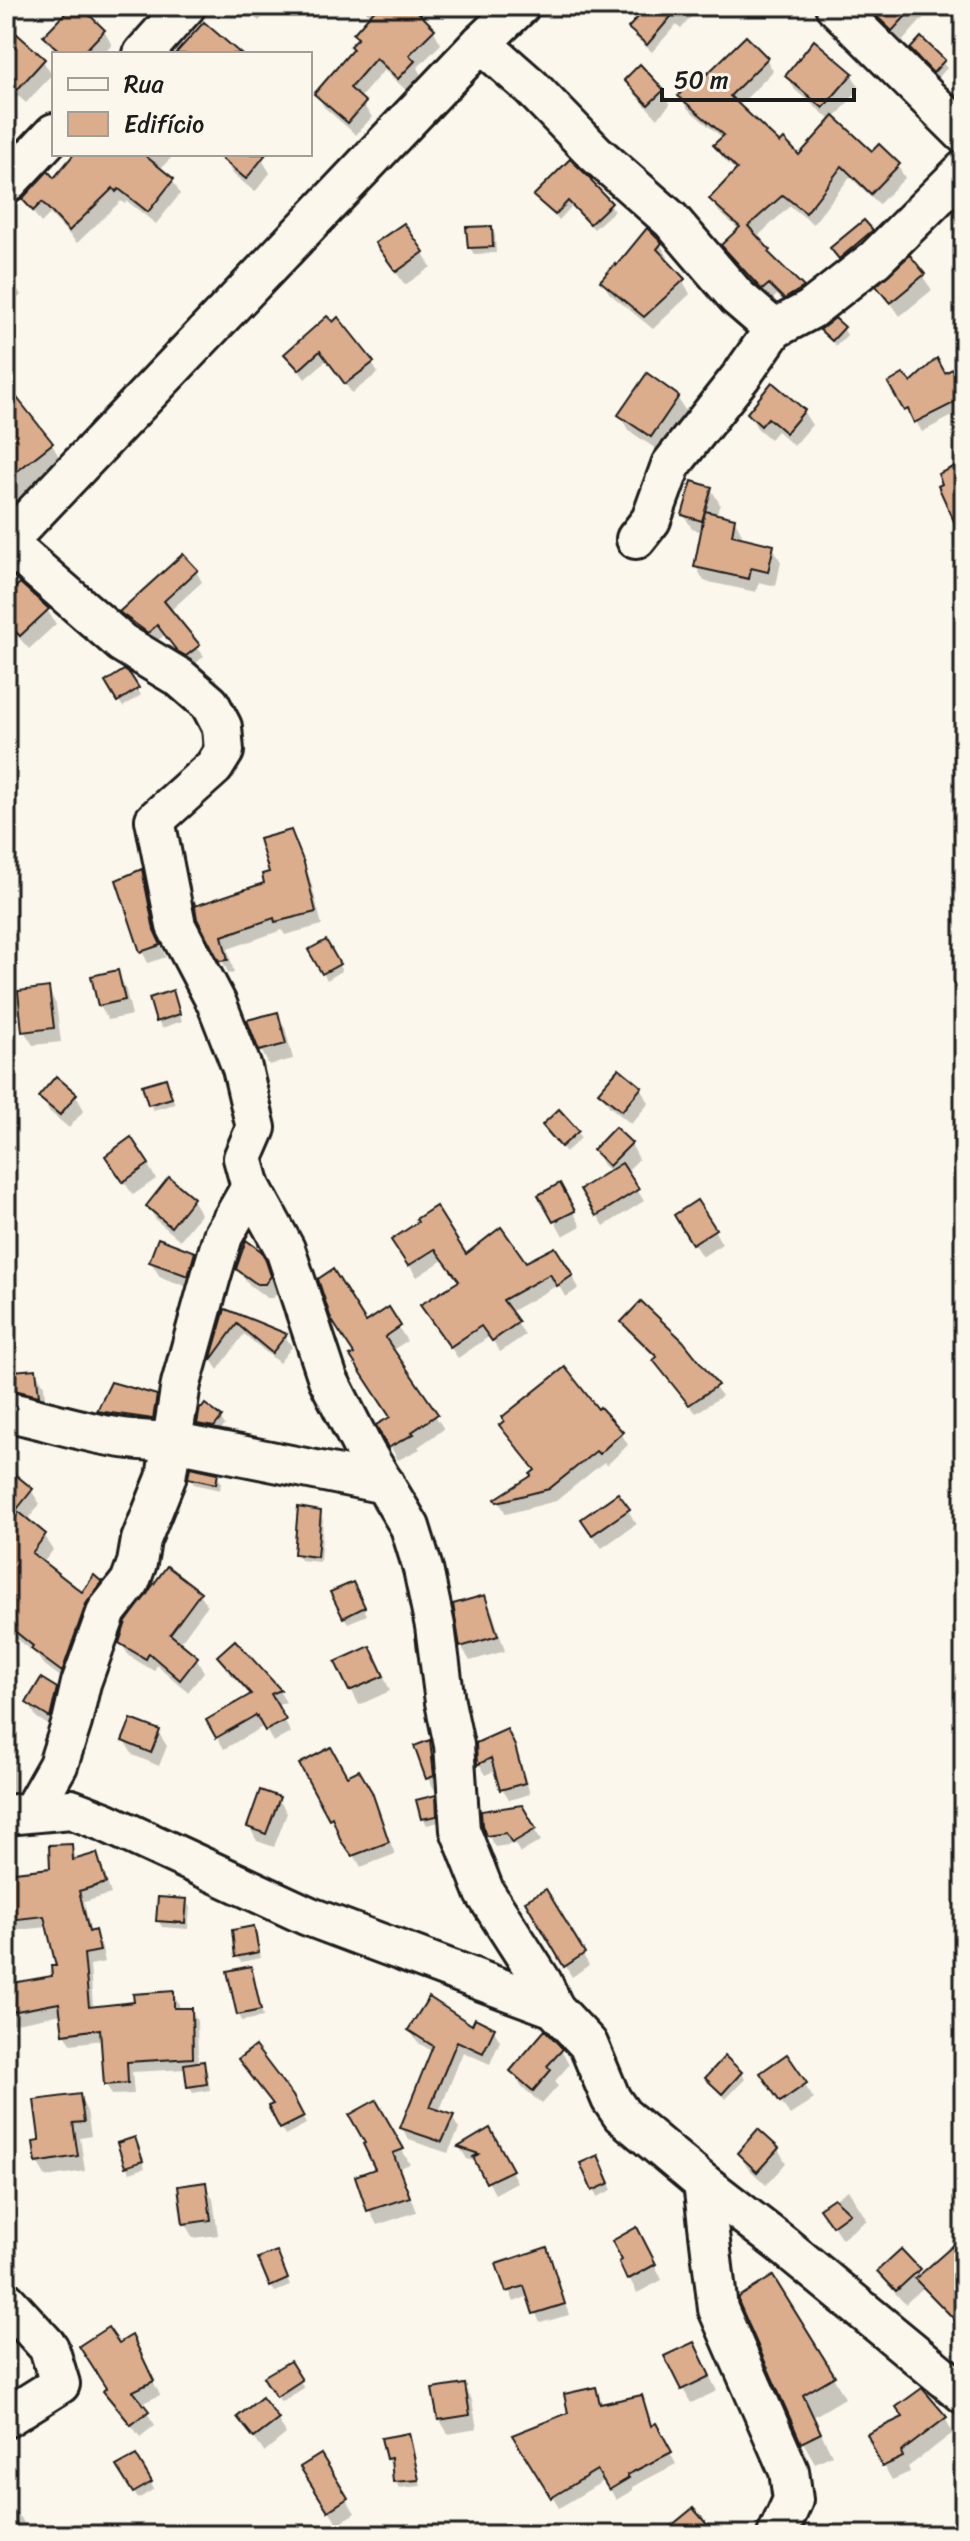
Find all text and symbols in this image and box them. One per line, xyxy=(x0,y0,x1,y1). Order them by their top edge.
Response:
legend xyxy=(52,52,312,156)
scale bar xyxy=(662,52,854,102)
text: 50 m xyxy=(674,59,729,101)
text: Rua xyxy=(124,63,164,105)
text: Edifício xyxy=(124,103,204,145)

